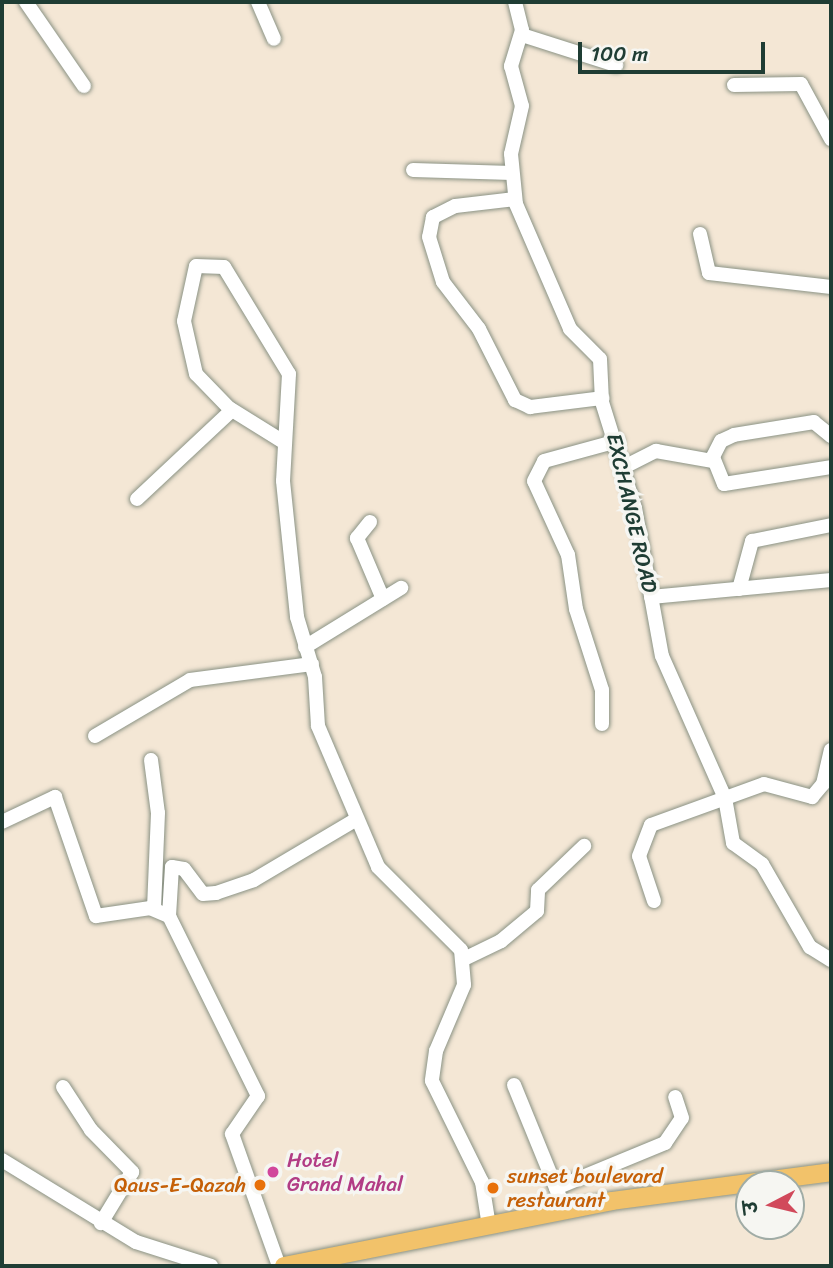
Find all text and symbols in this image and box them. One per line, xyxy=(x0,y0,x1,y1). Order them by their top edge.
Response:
scale bar xyxy=(581,28,768,72)
text: 100 m xyxy=(591,35,648,73)
street label: EXCHANGE ROAD xyxy=(601,431,663,595)
place label: Hotel Grand Mahal xyxy=(287,1147,402,1197)
place label: sunset boulevard restaurant xyxy=(507,1163,663,1213)
marker: Hotel Grand Mahal xyxy=(265,1164,281,1180)
north arrow xyxy=(735,1170,805,1240)
place label: Qaus-E-Qazah xyxy=(114,1172,246,1198)
marker: Qaus-E-Qazah xyxy=(252,1177,268,1193)
marker: sunset boulevard restaurant xyxy=(485,1180,501,1196)
text: उ xyxy=(733,1199,768,1216)

